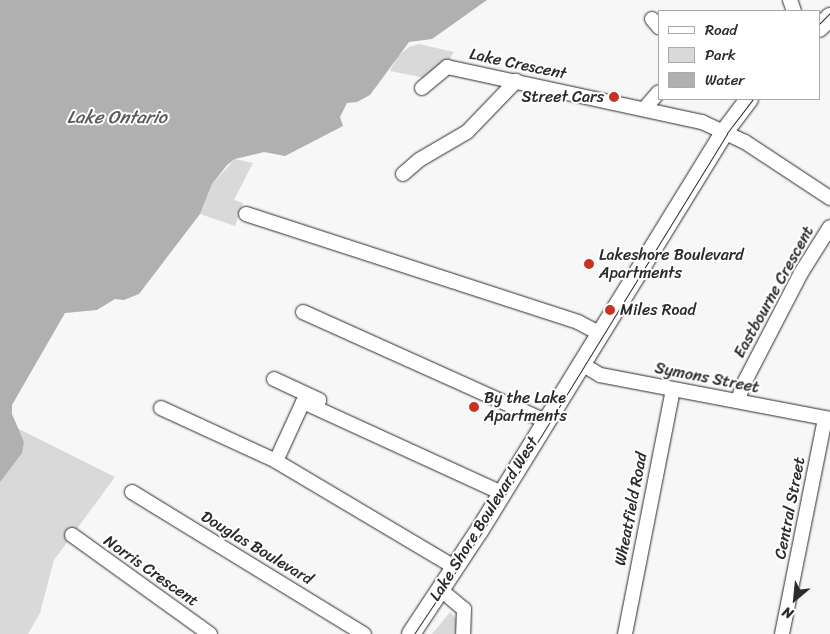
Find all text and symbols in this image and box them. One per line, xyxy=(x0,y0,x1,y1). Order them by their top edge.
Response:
legend xyxy=(658,10,820,100)
text: Road xyxy=(705,17,737,43)
text: Park xyxy=(705,42,736,68)
street label: Lake Crescent xyxy=(467,44,569,84)
text: Water xyxy=(705,67,745,93)
place label: Street Cars xyxy=(521,87,604,107)
marker: Street Cars xyxy=(608,91,620,103)
water label: Lake Ontario xyxy=(67,106,167,128)
street label: Eastbourne Crescent xyxy=(730,223,818,361)
place label: Lakeshore Boulevard Apartments xyxy=(599,245,743,283)
marker: Lakeshore Boulevard Apartments xyxy=(583,258,595,270)
place label: Miles Road xyxy=(620,300,696,320)
marker: Miles Road xyxy=(604,304,616,316)
street label: Symons Street xyxy=(653,359,761,397)
place label: By the Lake Apartments xyxy=(484,388,567,426)
marker: By the Lake Apartments xyxy=(468,401,480,413)
street label: Lake Shore Boulevard West xyxy=(425,433,543,605)
street label: Wheatfield Road xyxy=(611,451,651,567)
street label: Central Street xyxy=(771,455,809,561)
street label: Douglas Boulevard xyxy=(198,507,316,589)
street label: Norris Crescent xyxy=(100,531,202,611)
north arrow xyxy=(770,574,820,624)
text: N xyxy=(778,599,798,626)

